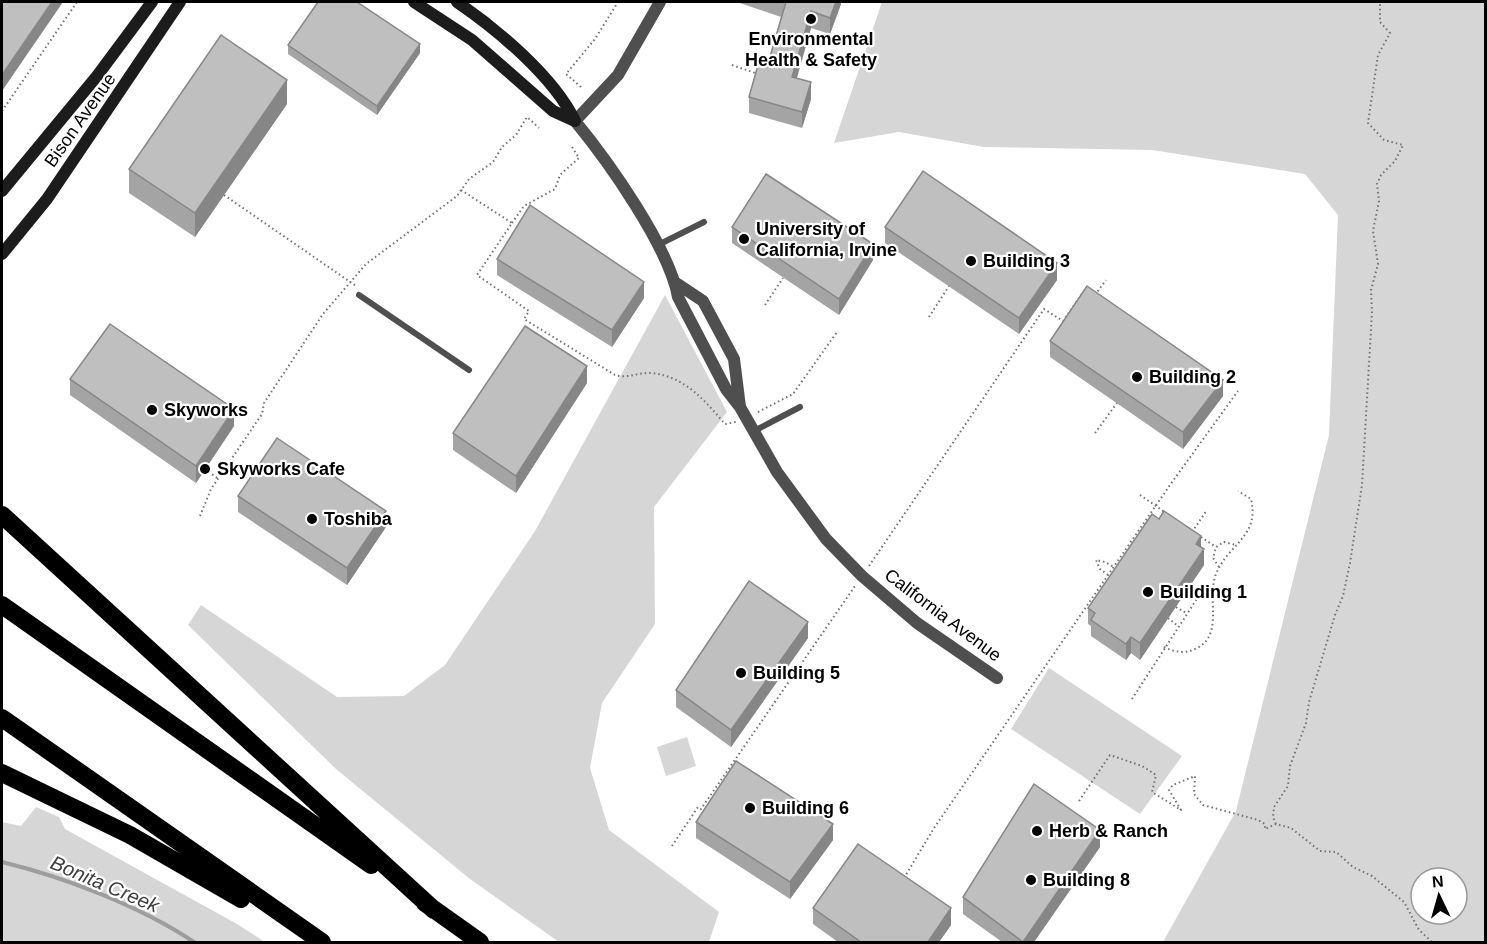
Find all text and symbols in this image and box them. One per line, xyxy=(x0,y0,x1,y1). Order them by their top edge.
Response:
marker: Environmental Health & Safety xyxy=(804,12,818,26)
place label: Environmental Health & Safety xyxy=(745,29,877,70)
street label: Bison Avenue xyxy=(40,69,120,171)
place label: University of California, Irvine xyxy=(756,219,897,260)
marker: University of California, Irvine xyxy=(737,232,751,246)
place label: Building 3 xyxy=(983,251,1070,271)
marker: Building 3 xyxy=(964,254,978,268)
place label: Building 2 xyxy=(1149,367,1236,387)
marker: Building 2 xyxy=(1130,370,1144,384)
place label: Skyworks xyxy=(164,400,248,420)
marker: Skyworks xyxy=(145,403,159,417)
place label: Skyworks Cafe xyxy=(217,459,345,479)
marker: Skyworks Cafe xyxy=(198,462,212,476)
place label: Toshiba xyxy=(324,509,393,529)
marker: Toshiba xyxy=(305,512,319,526)
street label: California Avenue xyxy=(881,565,1005,665)
place label: Building 1 xyxy=(1160,582,1247,602)
marker: Building 1 xyxy=(1141,585,1155,599)
place label: Building 5 xyxy=(753,663,840,683)
marker: Building 5 xyxy=(734,666,748,680)
place label: Building 6 xyxy=(762,798,849,818)
marker: Building 6 xyxy=(743,801,757,815)
place label: Herb & Ranch xyxy=(1049,821,1168,841)
marker: Herb & Ranch xyxy=(1030,824,1044,838)
water label: Bonita Creek xyxy=(47,851,163,917)
north arrow xyxy=(1409,866,1469,926)
place label: Building 8 xyxy=(1043,870,1130,890)
marker: Building 8 xyxy=(1024,873,1038,887)
text: N xyxy=(1431,873,1444,891)

